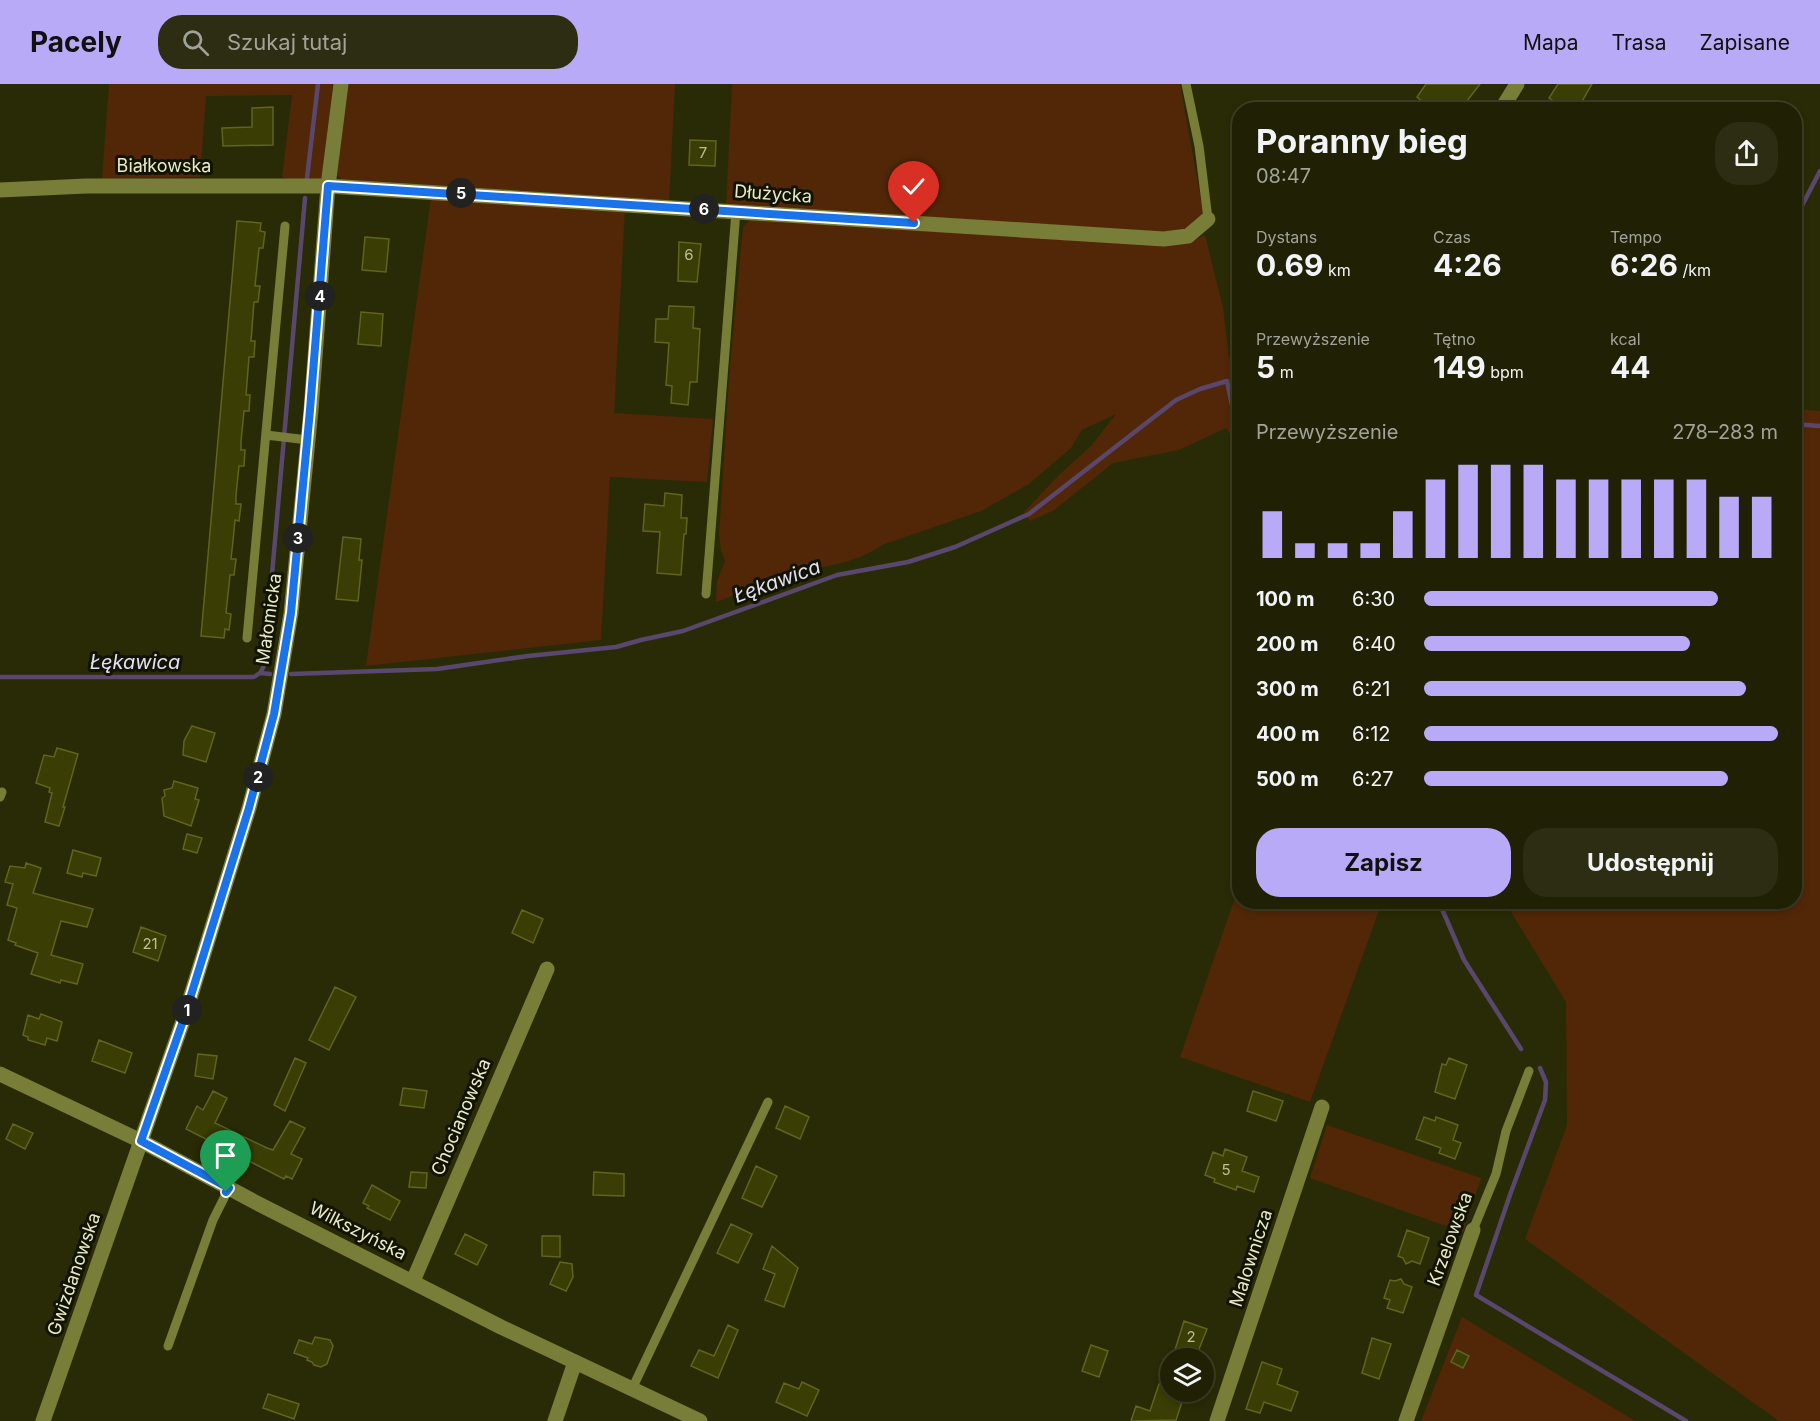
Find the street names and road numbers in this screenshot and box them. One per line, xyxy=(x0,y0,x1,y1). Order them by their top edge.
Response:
street label: Białkowska xyxy=(117,155,211,176)
street label: Dłużycka xyxy=(733,180,813,207)
street label: Małomicka xyxy=(252,572,285,666)
street label: Chocianowska xyxy=(427,1055,495,1178)
street label: Krzelowska xyxy=(1423,1189,1476,1289)
street label: Wilkszyńska xyxy=(306,1197,410,1264)
street label: Malownicza xyxy=(1225,1207,1276,1309)
street label: Gwizdanowska xyxy=(43,1210,104,1338)

